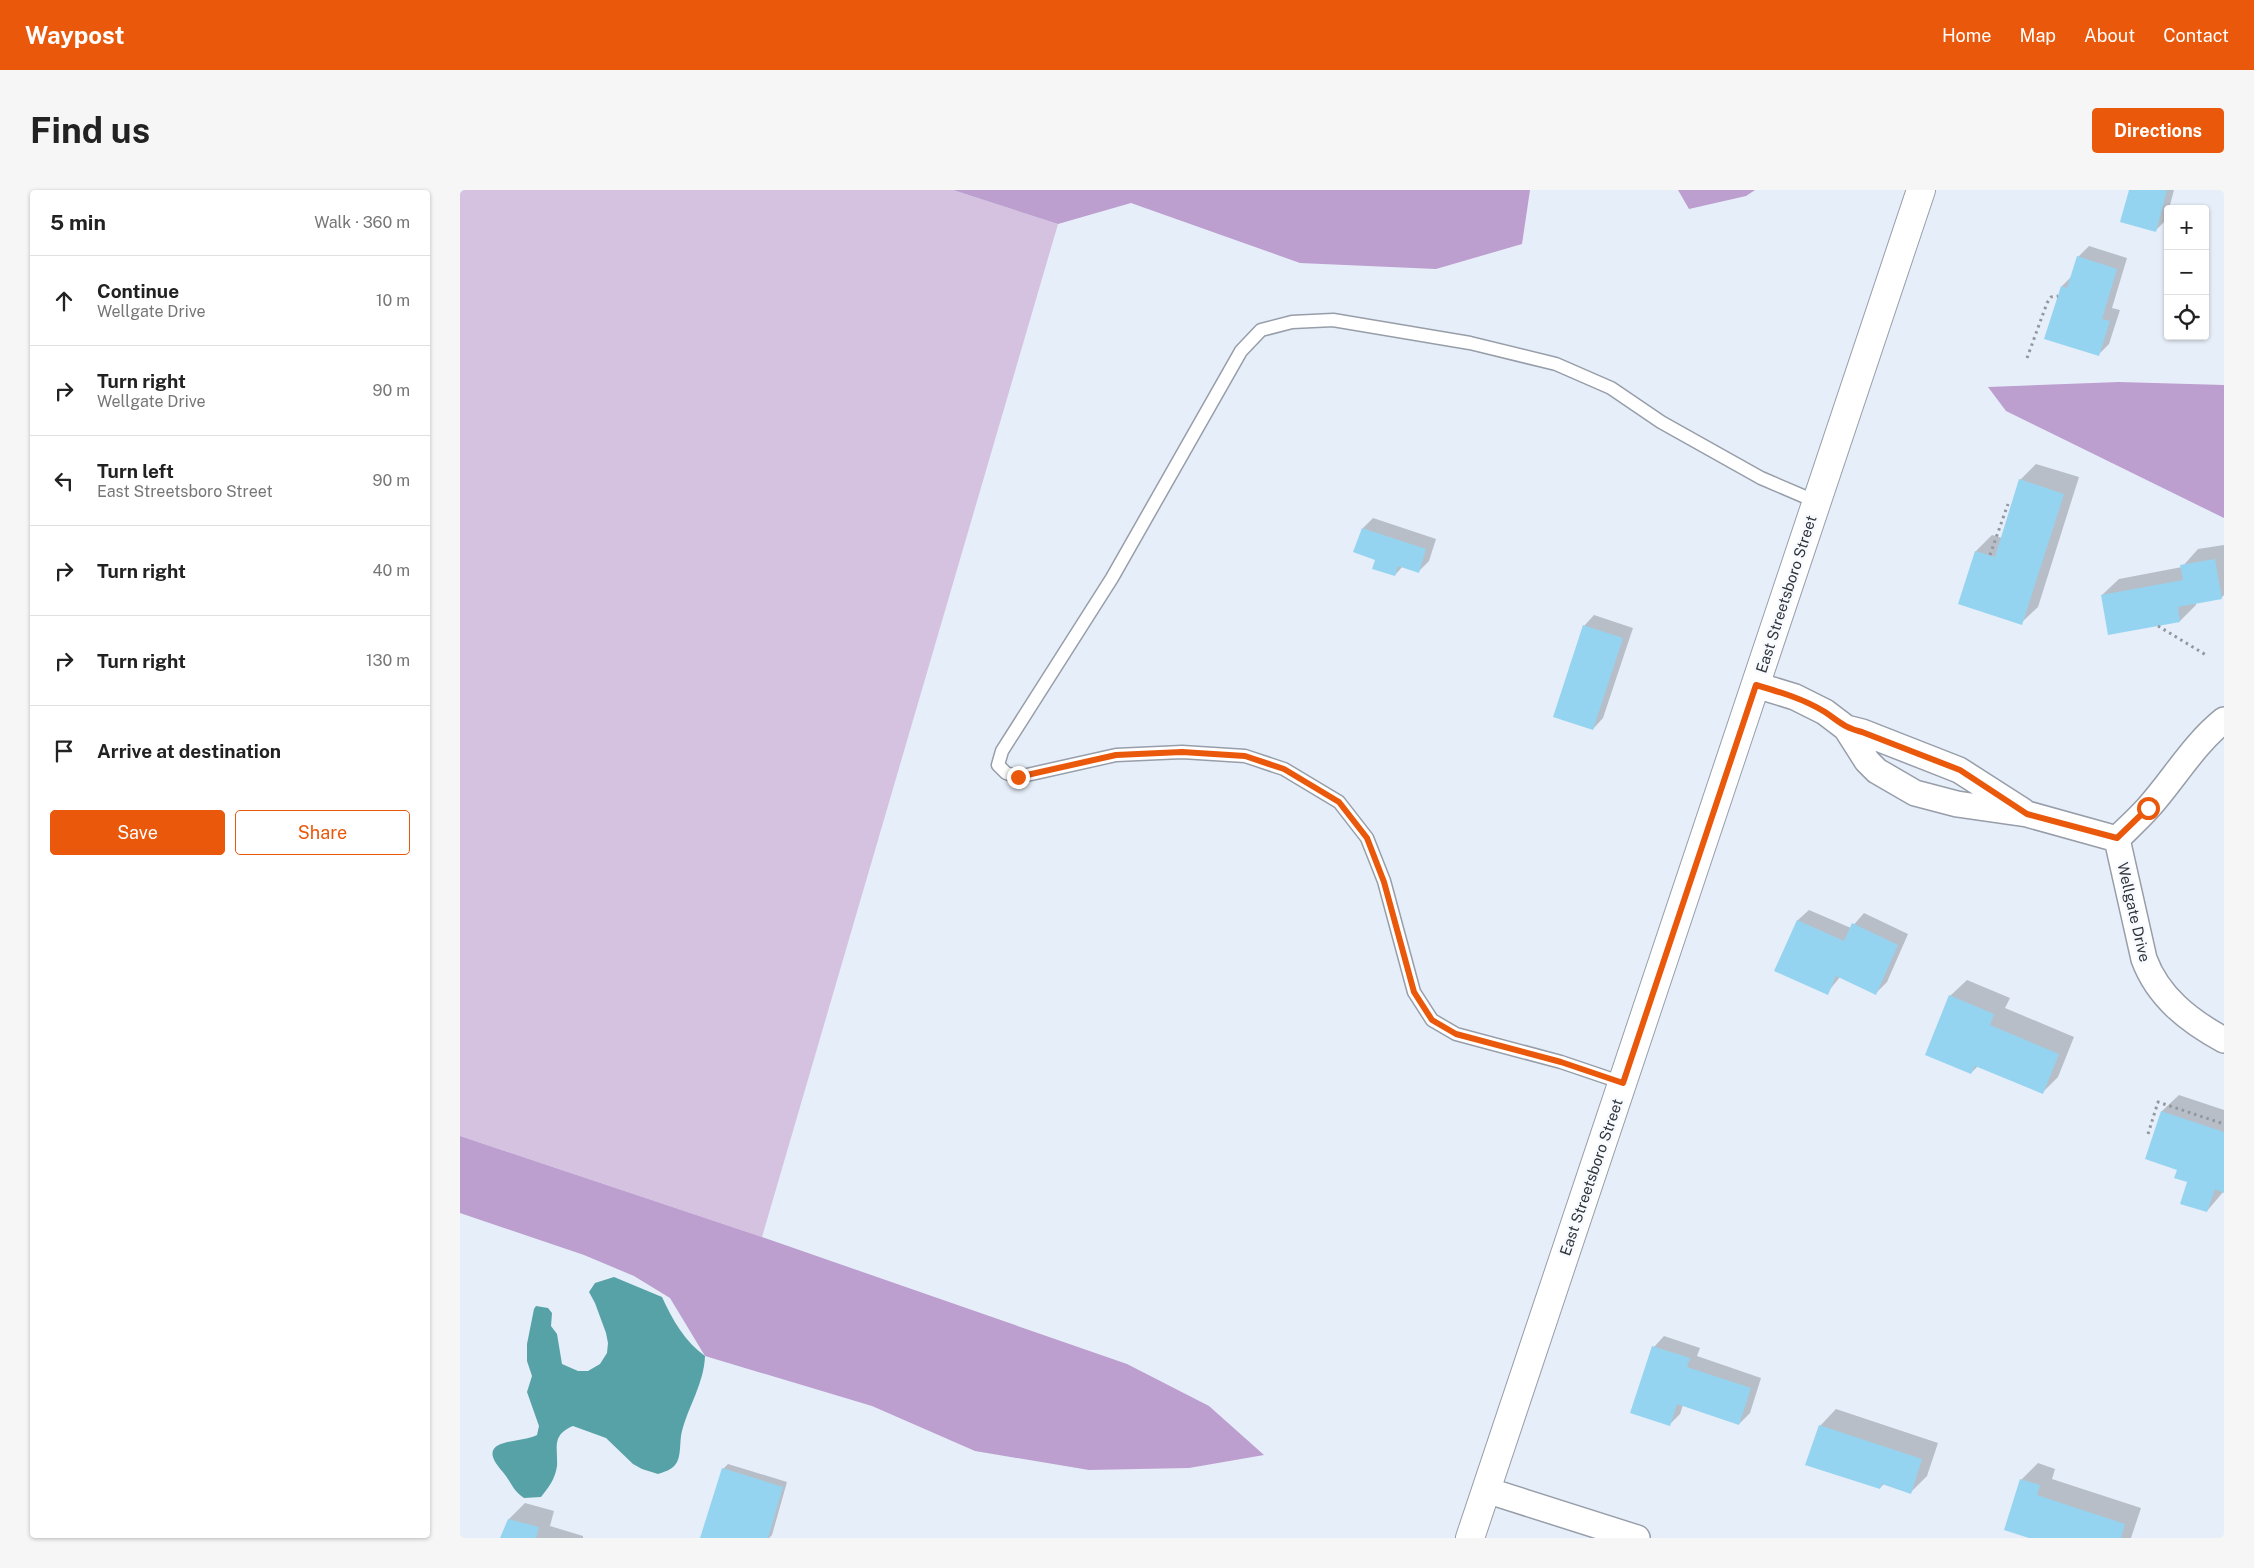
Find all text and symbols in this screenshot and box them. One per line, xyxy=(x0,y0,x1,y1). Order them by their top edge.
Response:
text: Waypost xyxy=(25,21,125,49)
text: Home xyxy=(1942,25,1992,46)
text: Map xyxy=(2020,25,2056,46)
text: About xyxy=(2084,25,2135,46)
text: Contact xyxy=(2163,25,2229,46)
button: Directions xyxy=(2092,108,2224,153)
text: Find us xyxy=(30,110,150,151)
map controls xyxy=(2164,205,2209,340)
button: + xyxy=(2164,205,2209,250)
text: 5 min xyxy=(50,210,106,235)
text: Walk · 360 m xyxy=(314,213,410,232)
button: − xyxy=(2164,250,2209,295)
text: Continue xyxy=(97,280,179,302)
icon: ahead xyxy=(50,287,78,315)
text: 10 m xyxy=(376,291,410,310)
button: locate xyxy=(2164,295,2209,340)
text: Wellgate Drive xyxy=(97,302,206,321)
text: Turn right xyxy=(97,370,186,392)
icon: right xyxy=(50,377,78,405)
text: 90 m xyxy=(373,381,410,400)
text: Wellgate Drive xyxy=(97,392,206,411)
text: Turn left xyxy=(97,460,174,482)
icon: left xyxy=(50,467,78,495)
text: 90 m xyxy=(373,471,410,490)
text: East Streetsboro Street xyxy=(97,482,273,501)
street label: East Streetsboro Street xyxy=(1752,513,1820,675)
icon: right xyxy=(50,557,78,585)
text: Turn right xyxy=(97,560,186,582)
text: 40 m xyxy=(372,561,410,580)
icon: right xyxy=(50,647,78,675)
text: Turn right xyxy=(97,650,186,672)
text: 130 m xyxy=(366,651,410,670)
icon: arrive xyxy=(50,737,78,765)
text: Arrive at destination xyxy=(97,740,281,762)
route end xyxy=(1007,766,1030,789)
route start xyxy=(2137,797,2160,820)
button: Save xyxy=(50,810,225,855)
button: Share xyxy=(235,810,410,855)
street label: Wellgate Drive xyxy=(2114,860,2154,964)
street label: East Streetsboro Street xyxy=(1556,1096,1626,1258)

